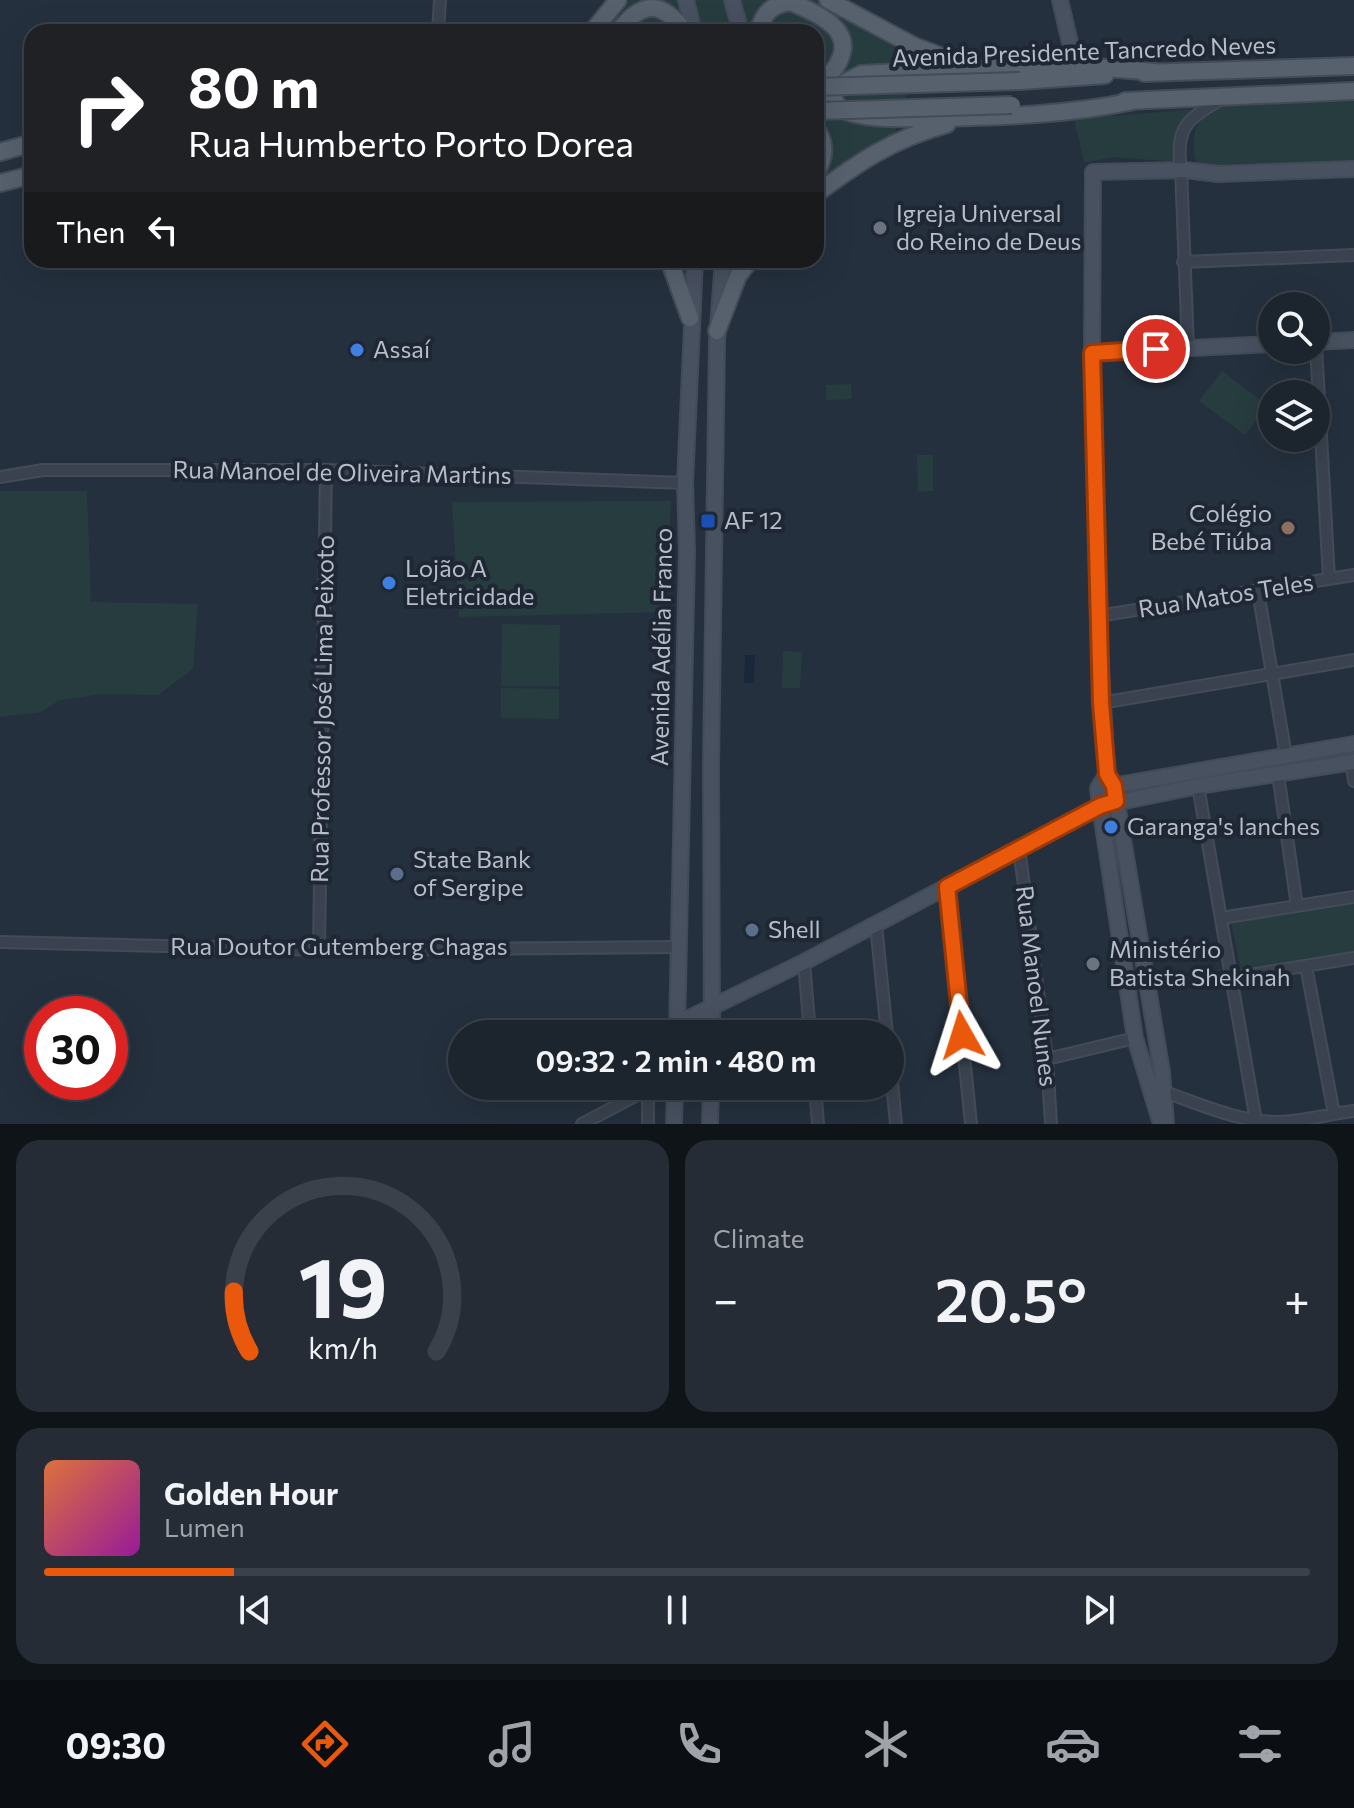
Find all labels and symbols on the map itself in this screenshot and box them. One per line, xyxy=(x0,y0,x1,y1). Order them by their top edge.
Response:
street label: Avenida Presidente Tancredo Neves xyxy=(891,29,1277,72)
place label: Igreja Universal do Reino de Deus xyxy=(896,198,1081,255)
marker: Igreja Universal do Reino de Deus xyxy=(871,219,889,237)
pin xyxy=(1122,315,1190,383)
place label: Assaí xyxy=(373,334,431,363)
marker: Assaí xyxy=(348,341,366,359)
street label: Rua Manoel de Oliveira Martins xyxy=(172,454,512,489)
place label: Colégio Bebé Tiúba xyxy=(1151,498,1272,555)
place label: AF 12 xyxy=(724,505,783,534)
marker: AF 12 xyxy=(699,512,717,530)
marker: Colégio Bebé Tiúba xyxy=(1279,519,1297,537)
street label: Avenida Adélia Franco xyxy=(644,528,677,766)
street label: Rua Professor José Lima Peixoto xyxy=(304,535,339,883)
place label: Lojão A Eletricidade xyxy=(405,553,534,610)
street label: Rua Matos Teles xyxy=(1136,566,1315,623)
marker: Lojão A Eletricidade xyxy=(380,574,398,592)
place label: Garanga's lanches xyxy=(1127,811,1320,840)
marker: Garanga's lanches xyxy=(1102,818,1120,836)
place label: State Bank of Sergipe xyxy=(413,844,531,901)
marker: State Bank of Sergipe xyxy=(388,865,406,883)
street label: Rua Manoel Nunes xyxy=(1011,884,1064,1088)
place label: Shell xyxy=(768,914,821,943)
marker: Shell xyxy=(743,921,761,939)
street label: Rua Doutor Gutemberg Chagas xyxy=(170,931,508,960)
place label: Ministério Batista Shekinah xyxy=(1109,934,1291,991)
marker: Ministério Batista Shekinah xyxy=(1084,955,1102,973)
position arrow xyxy=(920,993,1004,1077)
speed limit sign: 30 xyxy=(24,996,128,1100)

